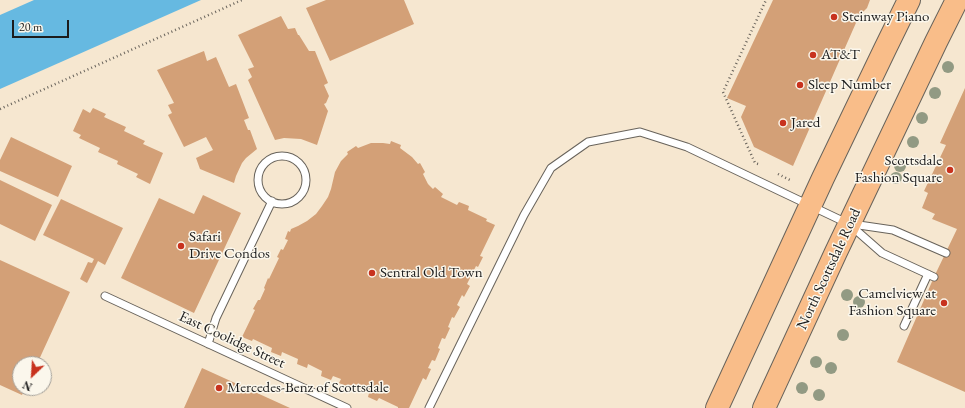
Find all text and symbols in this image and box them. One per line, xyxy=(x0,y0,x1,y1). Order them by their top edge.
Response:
place label: Steinway Piano xyxy=(842,8,929,26)
scale bar xyxy=(14,12,71,38)
marker: Steinway Piano xyxy=(829,12,839,22)
text: 20 m xyxy=(19,19,42,35)
place label: AT&T xyxy=(821,46,860,64)
marker: AT&T xyxy=(808,50,818,60)
place label: Sleep Number xyxy=(808,76,891,94)
marker: Sleep Number xyxy=(795,80,805,90)
place label: Jared xyxy=(791,114,820,132)
marker: Jared xyxy=(778,118,788,128)
place label: Scottsdale Fashion Square xyxy=(855,152,942,187)
marker: Scottsdale Fashion Square xyxy=(945,165,955,175)
street label: North Scottsdale Road xyxy=(793,206,865,332)
place label: Safari Drive Condos xyxy=(189,228,270,263)
marker: Safari Drive Condos xyxy=(176,241,186,251)
place label: Sentral Old Town xyxy=(380,264,483,282)
marker: Sentral Old Town xyxy=(367,268,377,278)
place label: Camelview at Fashion Square xyxy=(849,285,936,320)
marker: Camelview at Fashion Square xyxy=(939,298,949,308)
street label: East Coolidge Street xyxy=(176,308,288,372)
north arrow xyxy=(12,356,52,396)
text: N xyxy=(20,378,34,394)
place label: Mercedes-Benz of Scottsdale xyxy=(227,379,389,397)
marker: Mercedes-Benz of Scottsdale xyxy=(214,383,224,393)

